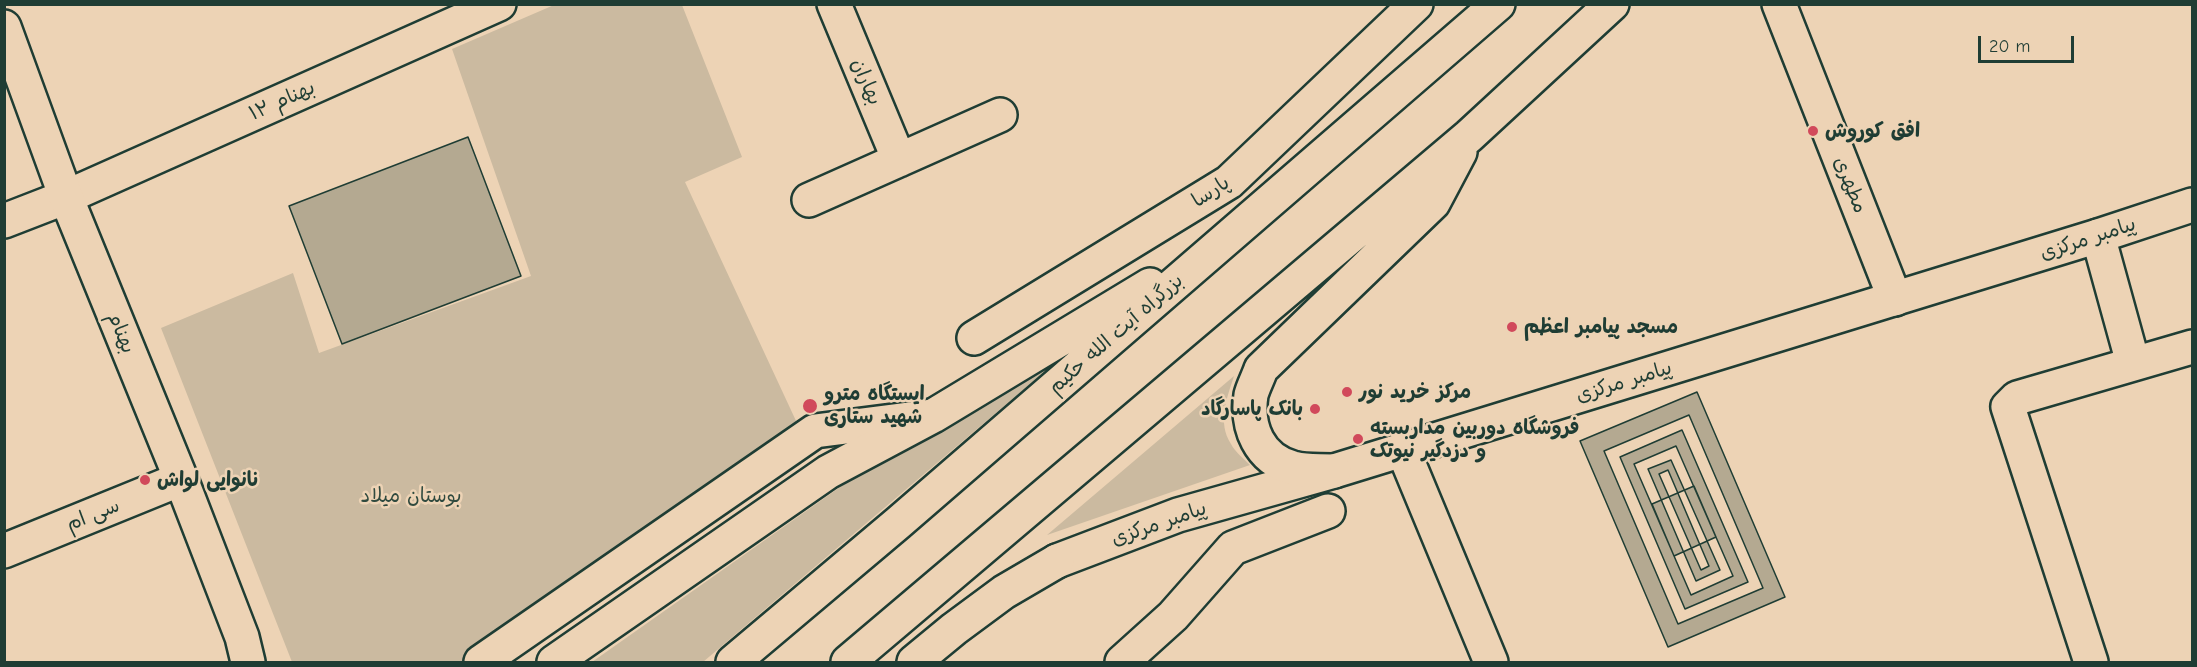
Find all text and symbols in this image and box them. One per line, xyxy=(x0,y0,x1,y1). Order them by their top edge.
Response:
scale bar xyxy=(1981,24,2077,62)
text: 20 m xyxy=(1989,36,2030,57)
street label: بهاران xyxy=(846,55,886,109)
street label: بهنام ۱۲ xyxy=(245,76,319,126)
place label: افق کوروش xyxy=(1825,119,1920,143)
marker: افق کوروش xyxy=(1806,124,1820,138)
street label: مطهری xyxy=(1828,153,1872,217)
street label: پارسا xyxy=(1188,171,1234,213)
street label: پیامبر مرکزی xyxy=(2037,212,2139,266)
street label: بزرگراه آیت الله حکیم xyxy=(1044,269,1188,399)
street label: بهنام xyxy=(102,309,140,357)
place label: مسجد پیامبر اعظم xyxy=(1524,315,1678,339)
marker: مسجد پیامبر اعظم xyxy=(1505,320,1519,334)
street label: پیامبر مرکزی xyxy=(1573,356,1675,408)
place label: مرکز خرید نور xyxy=(1359,380,1471,404)
place label: ایستگاه مترو شهید ستاری xyxy=(824,382,925,429)
marker: مرکز خرید نور xyxy=(1340,385,1354,399)
marker: ایستگاه مترو شهید ستاری xyxy=(801,397,819,415)
place label: بانک پاسارگاد xyxy=(1201,397,1303,421)
marker: بانک پاسارگاد xyxy=(1308,402,1322,416)
place label: فروشگاه دوربین مداربسته و دزدگیر نیوتک‌ xyxy=(1370,416,1579,463)
marker: فروشگاه دوربین مداربسته و دزدگیر نیوتک‌ xyxy=(1351,432,1365,446)
place label: نانوایی لواش xyxy=(157,468,260,492)
marker: نانوایی لواش xyxy=(138,473,152,487)
park label: بوستان میلاد xyxy=(360,484,462,508)
street label: سی ام xyxy=(63,493,123,537)
street label: پیامبر مرکزی xyxy=(1108,496,1210,552)

